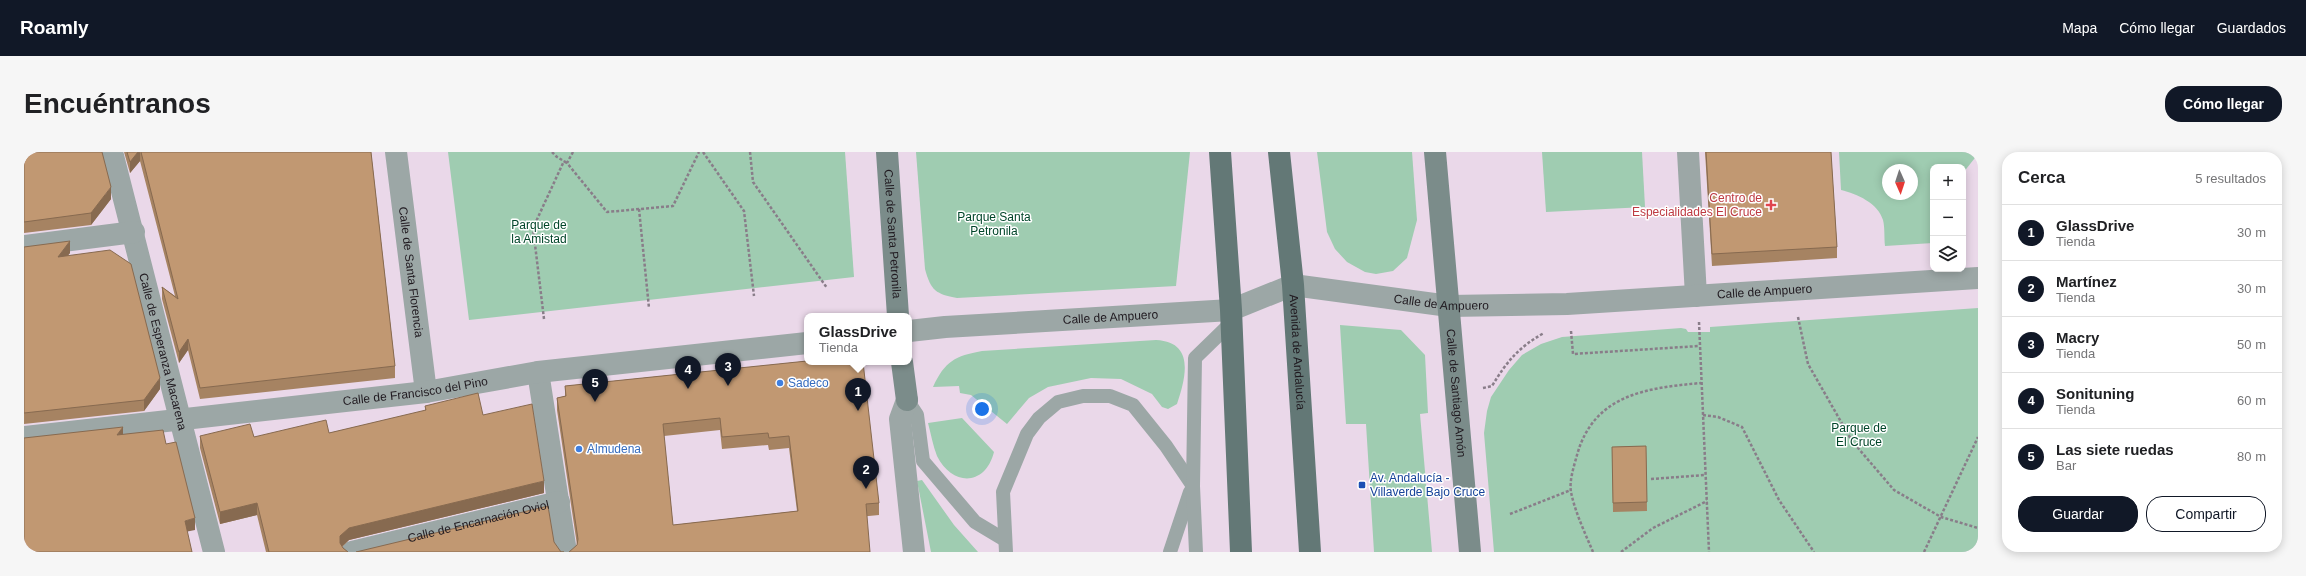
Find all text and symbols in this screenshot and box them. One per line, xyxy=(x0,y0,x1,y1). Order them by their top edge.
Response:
text: Roamly xyxy=(20,17,89,38)
text: Mapa xyxy=(2062,20,2097,36)
text: Cómo llegar xyxy=(2119,20,2195,36)
text: Guardados xyxy=(2217,20,2286,36)
button: Cómo llegar xyxy=(2165,86,2282,122)
text: Encuéntranos xyxy=(24,88,211,119)
north arrow xyxy=(1882,164,1918,200)
map controls xyxy=(1930,164,1966,272)
button: + xyxy=(1930,164,1966,200)
text: Cerca xyxy=(2018,168,2065,187)
street label: Calle de Santa Petronila xyxy=(881,169,904,299)
text: 5 resultados xyxy=(2195,171,2266,186)
place label: Centro de Especialidades El Cruce xyxy=(1632,191,1762,219)
marker: Centro de Especialidades El Cruce xyxy=(1765,199,1777,211)
button: − xyxy=(1930,200,1966,236)
street label: Calle de Santa Florencia xyxy=(396,206,426,339)
park label: Parque Santa Petronila xyxy=(957,210,1031,238)
text: GlassDrive xyxy=(2056,217,2134,234)
park label: Parque de la Amistad xyxy=(511,218,567,246)
text: 1 xyxy=(2027,225,2035,240)
text: 30 m xyxy=(2237,225,2266,240)
text: Tienda xyxy=(2056,234,2095,249)
button: layers xyxy=(1930,236,1966,272)
street label: Calle de Esperanza Macarena xyxy=(136,272,190,432)
text: Martínez xyxy=(2056,273,2117,290)
street label: Calle de Ampuero xyxy=(1716,281,1813,302)
text: 2 xyxy=(2027,281,2035,296)
text: 30 m xyxy=(2237,281,2266,296)
text: Tienda xyxy=(2056,290,2095,305)
street label: Calle de Ampuero xyxy=(1393,292,1489,313)
street label: Avenida de Andalucía xyxy=(1287,294,1308,411)
street label: Calle de Ampuero xyxy=(1062,307,1159,327)
popup xyxy=(804,313,912,365)
text: GlassDrive xyxy=(819,323,897,340)
street label: Calle de Santiago Amón xyxy=(1443,328,1469,458)
text: Macry xyxy=(2056,329,2099,346)
text: 3 xyxy=(2027,337,2035,352)
text: 50 m xyxy=(2237,337,2266,352)
text: Tienda xyxy=(819,340,858,355)
text: Tienda xyxy=(2056,346,2095,361)
pin: 3 xyxy=(715,353,741,386)
pin: 4 xyxy=(675,356,701,389)
pin: 5 xyxy=(582,369,608,402)
street label: Calle de Francisco del Pino xyxy=(342,374,489,408)
place label: Sadeco xyxy=(788,376,829,390)
marker: Sadeco xyxy=(775,378,785,388)
pin: 1 xyxy=(845,378,871,411)
text: Sonituning xyxy=(2056,385,2134,402)
text: 4 xyxy=(2027,393,2035,408)
text: 60 m xyxy=(2237,393,2266,408)
your location xyxy=(972,399,992,419)
text: Tienda xyxy=(2056,402,2095,417)
park label: Parque de El Cruce xyxy=(1831,421,1887,449)
text: Las siete ruedas xyxy=(2056,441,2174,458)
place label: Almudena xyxy=(587,442,641,456)
marker: Almudena xyxy=(574,444,584,454)
text: 5 xyxy=(2027,449,2035,464)
text: 80 m xyxy=(2237,449,2266,464)
pin: 2 xyxy=(853,456,879,489)
text: Bar xyxy=(2056,458,2076,473)
place label: Av. Andalucía - Villaverde Bajo Cruce xyxy=(1370,471,1485,499)
marker: Av. Andalucía - Villaverde Bajo Cruce xyxy=(1357,480,1367,490)
button: Guardar xyxy=(2018,496,2138,532)
button: Compartir xyxy=(2146,496,2266,532)
street label: Calle de Encarnación Oviol xyxy=(406,498,550,545)

